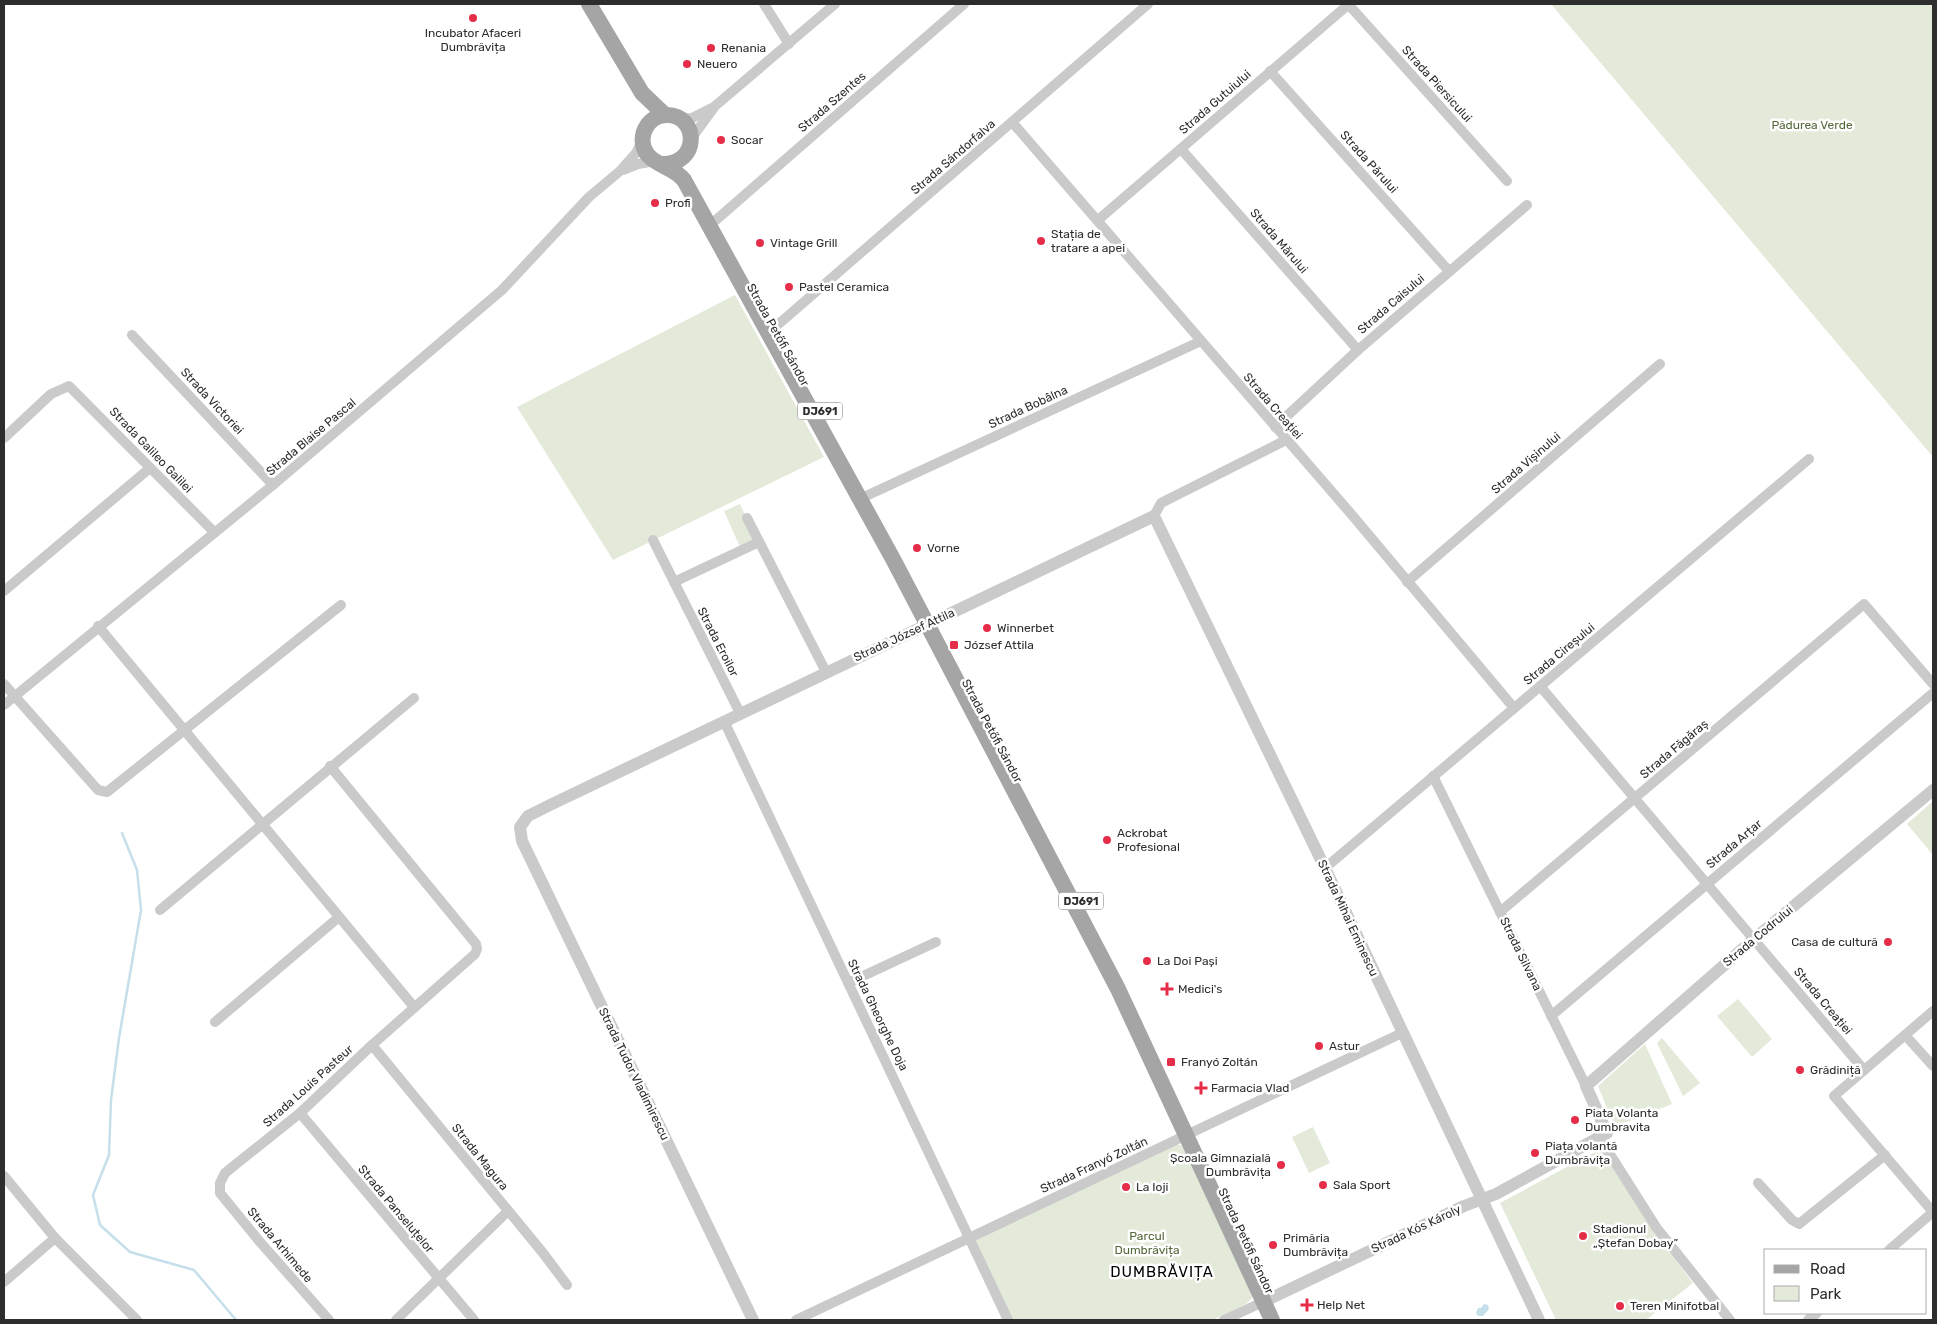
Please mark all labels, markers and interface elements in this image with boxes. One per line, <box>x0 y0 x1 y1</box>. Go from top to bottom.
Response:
marker: Incubator Afaceri Dumbrăvița <box>467 12 479 24</box>
place label: Incubator Afaceri Dumbrăvița <box>425 26 521 54</box>
place label: Renania <box>721 41 766 55</box>
marker: Renania <box>705 42 717 54</box>
street label: Strada Piersicului <box>1399 43 1475 125</box>
place label: Neuero <box>697 57 737 71</box>
marker: Neuero <box>681 58 693 70</box>
street label: Strada Gutuiului <box>1176 67 1254 137</box>
street label: Strada Szentes <box>795 69 869 135</box>
street label: Strada Sándorfalva <box>908 117 998 197</box>
park label: Pădurea Verde <box>1771 118 1853 132</box>
street label: Strada Părului <box>1337 128 1401 196</box>
place label: Socar <box>731 133 764 147</box>
marker: Socar <box>715 134 727 146</box>
place label: Profi <box>665 196 691 210</box>
marker: Profi <box>649 197 661 209</box>
street label: Strada Mărului <box>1247 206 1311 276</box>
place label: Stația de tratare a apei <box>1051 227 1125 255</box>
marker: Stația de tratare a apei <box>1035 235 1047 247</box>
place label: Vintage Grill <box>770 236 838 250</box>
marker: Vintage Grill <box>754 237 766 249</box>
street label: Strada Caisului <box>1355 271 1427 337</box>
place label: Pastel Ceramica <box>799 280 889 294</box>
street label: Strada Petőfi Sándor <box>744 281 812 389</box>
marker: Pastel Ceramica <box>783 281 795 293</box>
street label: Strada Victoriei <box>178 365 246 437</box>
street label: Strada Creației <box>1241 370 1306 442</box>
street label: Strada Bobâlna <box>986 383 1070 431</box>
street label: Strada Blaise Pascal <box>263 395 359 479</box>
road number: DJ691 <box>798 402 842 420</box>
street label: Strada Galileo Galilei <box>107 404 195 496</box>
street label: Strada Vișinului <box>1489 429 1563 497</box>
place label: Vorne <box>927 541 960 555</box>
marker: Vorne <box>911 542 923 554</box>
street label: Strada Eroilor <box>695 605 742 679</box>
street label: Strada József Attila <box>851 605 957 665</box>
street label: Strada Cireșului <box>1521 620 1597 688</box>
place label: Winnerbet <box>997 621 1054 635</box>
marker: Winnerbet <box>981 622 993 634</box>
place label: József Attila <box>964 638 1034 652</box>
marker: József Attila <box>948 639 960 651</box>
street label: Strada Petőfi Sándor <box>959 677 1025 786</box>
street label: Strada Făgăraș <box>1637 717 1711 781</box>
street label: Strada Arțar <box>1703 816 1765 871</box>
place label: Ackrobat Profesional <box>1117 826 1180 854</box>
marker: Ackrobat Profesional <box>1101 834 1113 846</box>
street label: Strada Mihai Eminescu <box>1315 858 1381 978</box>
road number: DJ691 <box>1058 892 1104 909</box>
street label: Strada Codrului <box>1720 903 1796 969</box>
street label: Strada Silvana <box>1497 915 1545 993</box>
place label: Casa de cultură <box>1791 935 1878 949</box>
marker: Casa de cultură <box>1882 936 1894 948</box>
place label: La Doi Pași <box>1157 954 1218 968</box>
marker: La Doi Pași <box>1141 955 1153 967</box>
street label: Strada Gheorghe Doja <box>845 957 911 1073</box>
street label: Strada Creației <box>1791 965 1855 1037</box>
marker: Medici's <box>1160 982 1174 996</box>
place label: Medici's <box>1178 982 1222 996</box>
street label: Strada Tudor Vladimirescu <box>596 1005 672 1143</box>
place label: Astur <box>1329 1039 1360 1053</box>
marker: Astur <box>1313 1040 1325 1052</box>
street label: Strada Louis Pasteur <box>260 1042 356 1130</box>
place label: Franyó Zoltán <box>1181 1055 1258 1069</box>
marker: Franyó Zoltán <box>1165 1056 1177 1068</box>
place label: Grădiniță <box>1810 1063 1861 1077</box>
marker: Grădiniță <box>1794 1064 1806 1076</box>
place label: Farmacia Vlad <box>1211 1081 1289 1095</box>
marker: Farmacia Vlad <box>1195 1082 1207 1094</box>
place label: Piata Volanta Dumbravita <box>1585 1106 1658 1134</box>
marker: Piata Volanta Dumbravita <box>1569 1114 1581 1126</box>
street label: Strada Magura <box>449 1121 511 1193</box>
street label: Strada Franyó Zoltán <box>1038 1134 1150 1196</box>
place label: Piața volantă Dumbrăvița <box>1545 1139 1617 1167</box>
marker: Piața volantă Dumbrăvița <box>1529 1147 1541 1159</box>
place label: Școala Gimnazială Dumbrăvița <box>1170 1151 1271 1179</box>
marker: Școala Gimnazială Dumbrăvița <box>1275 1159 1287 1171</box>
street label: Strada Panseluțelor <box>355 1162 437 1256</box>
place label: Sala Sport <box>1333 1178 1391 1192</box>
marker: Sala Sport <box>1317 1179 1329 1191</box>
place label: La Ioji <box>1136 1180 1169 1194</box>
marker: La Ioji <box>1120 1181 1132 1193</box>
street label: Strada Petőfi Sándor <box>1215 1186 1277 1297</box>
street label: Strada Kós Károly <box>1369 1202 1463 1256</box>
street label: Strada Arhimede <box>245 1205 316 1286</box>
place label: Stadionul „Ștefan Dobay” <box>1593 1222 1678 1250</box>
park label: Parcul Dumbrăvița <box>1114 1229 1180 1257</box>
marker: Stadionul „Ștefan Dobay” <box>1577 1230 1589 1242</box>
place label: Primăria Dumbrăvița <box>1283 1231 1348 1259</box>
marker: Primăria Dumbrăvița <box>1267 1239 1279 1251</box>
legend <box>1764 1249 1927 1314</box>
text: Road <box>1810 1260 1846 1278</box>
district label: DUMBRĂVIȚA <box>1110 1263 1214 1281</box>
text: Park <box>1810 1285 1841 1303</box>
place label: Help Net <box>1317 1298 1365 1312</box>
marker: Help Net <box>1301 1299 1313 1311</box>
place label: Teren Minifotbal <box>1630 1299 1719 1313</box>
marker: Teren Minifotbal <box>1614 1300 1626 1312</box>

